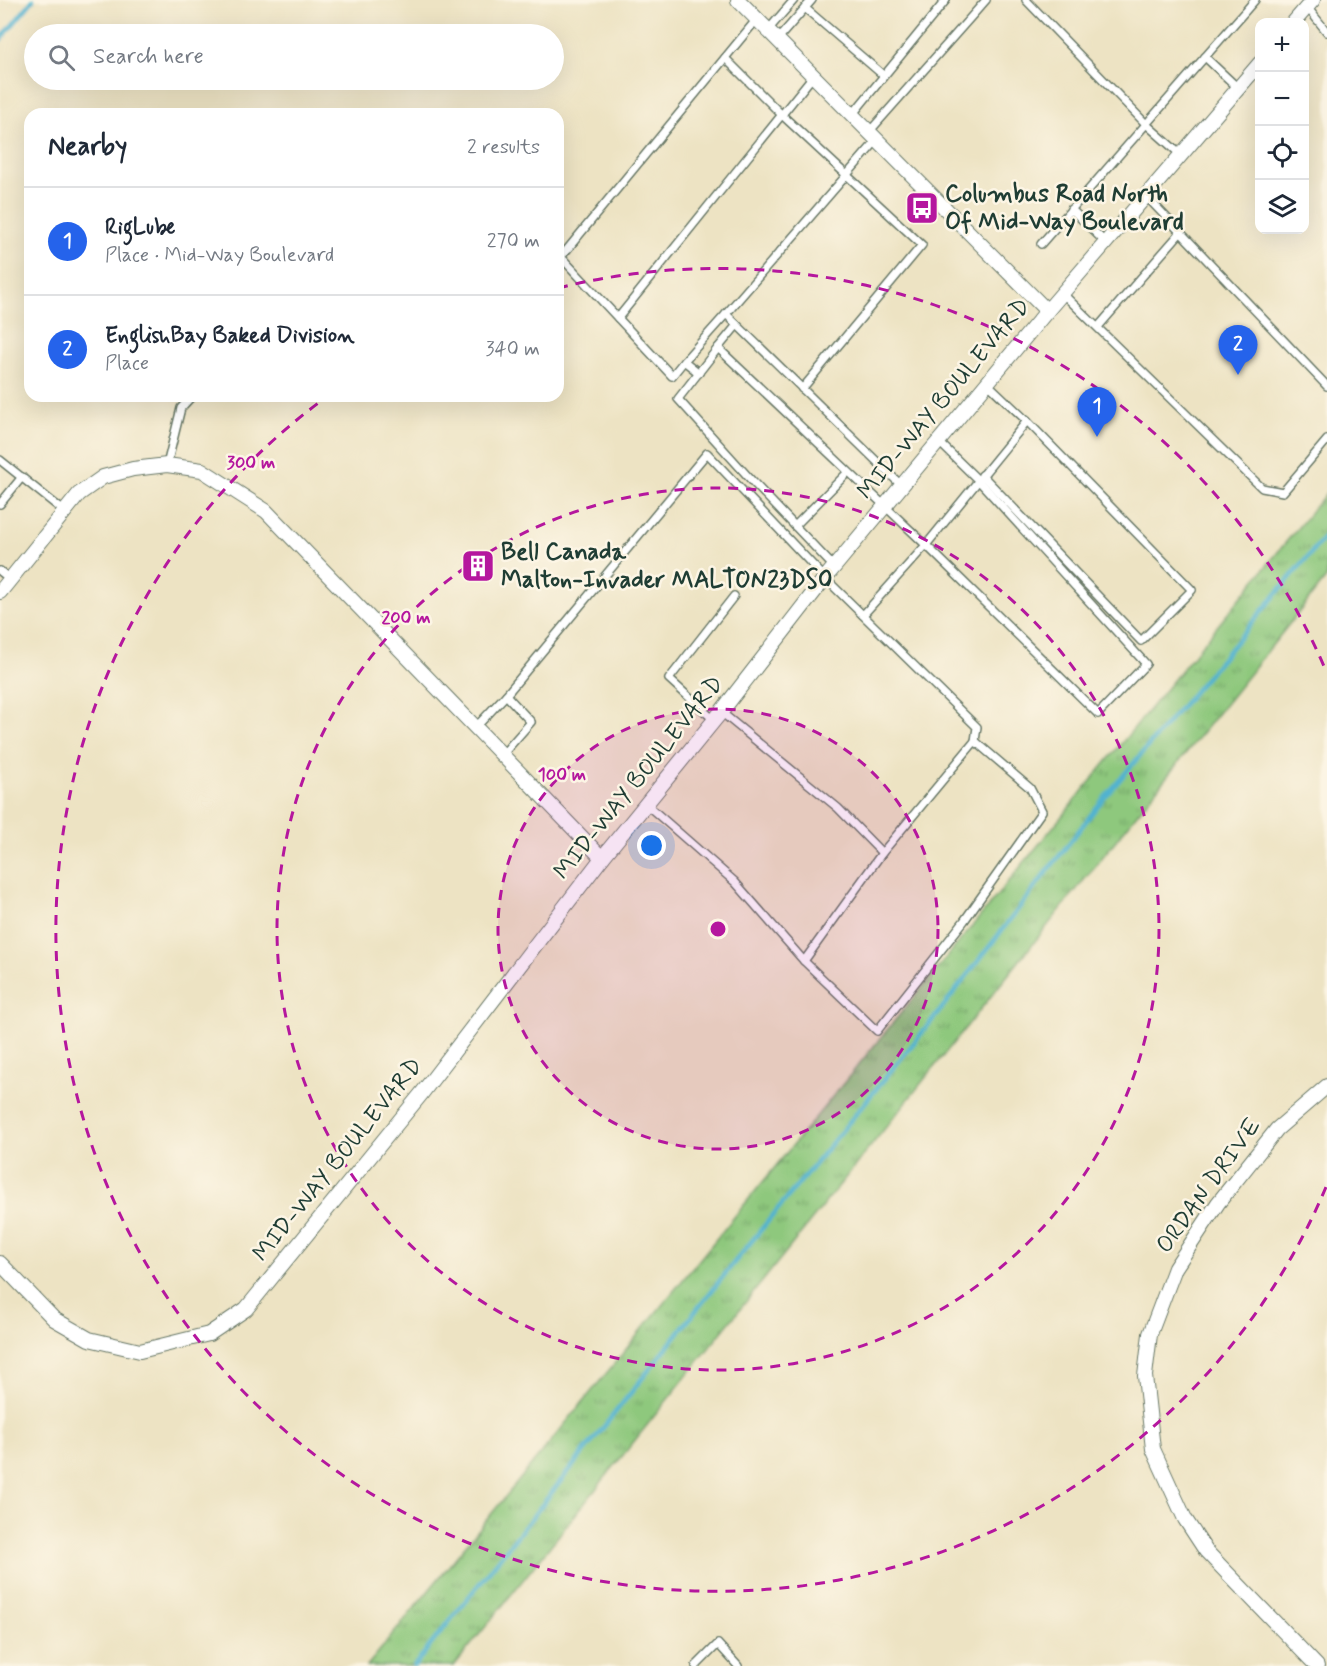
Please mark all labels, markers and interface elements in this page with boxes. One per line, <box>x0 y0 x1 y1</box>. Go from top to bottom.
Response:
map controls <box>1255 18 1309 234</box>
button: + <box>1255 18 1309 72</box>
search box <box>24 24 564 90</box>
icon: search <box>45 41 78 74</box>
text: Search here <box>93 43 204 71</box>
button: − <box>1255 72 1309 126</box>
button: locate <box>1255 126 1309 180</box>
text: Nearby <box>48 130 127 164</box>
text: 2 results <box>467 134 540 161</box>
place label: Columbus Road North Of Mid-Way Boulevard <box>945 179 1184 238</box>
button: layers <box>1255 180 1309 234</box>
bus stop icon: Columbus Road North Of Mid-Way Boulevard <box>904 190 940 226</box>
text: RigLube <box>105 214 175 242</box>
text: 1 <box>63 228 72 255</box>
text: 270 m <box>487 228 540 255</box>
text: Place · Mid-Way Boulevard <box>105 242 334 269</box>
street label: MID-WAY BOULEVARD <box>851 292 1037 506</box>
text: EnglishBay Baked Division <box>105 322 354 350</box>
pin: 2 <box>1218 326 1258 375</box>
text: 2 <box>63 336 72 363</box>
text: 340 m <box>485 336 540 363</box>
text: Place <box>105 350 149 377</box>
pin: 1 <box>1078 388 1116 437</box>
text: 300 m <box>227 451 275 475</box>
place label: Bell Canada Malton-Invader MALTON23DS0 <box>501 537 832 596</box>
building icon: Bell Canada Malton-Invader MALTON23DS0 <box>460 548 496 584</box>
text: 200 m <box>381 606 431 630</box>
street label: MID-WAY BOULEVARD <box>547 670 731 886</box>
text: 100 m <box>538 763 586 787</box>
your location <box>637 831 666 860</box>
centre of rings <box>708 919 728 939</box>
street label: MID-WAY BOULEVARD <box>246 1052 430 1268</box>
street label: ORDAN DRIVE <box>1149 1112 1269 1260</box>

